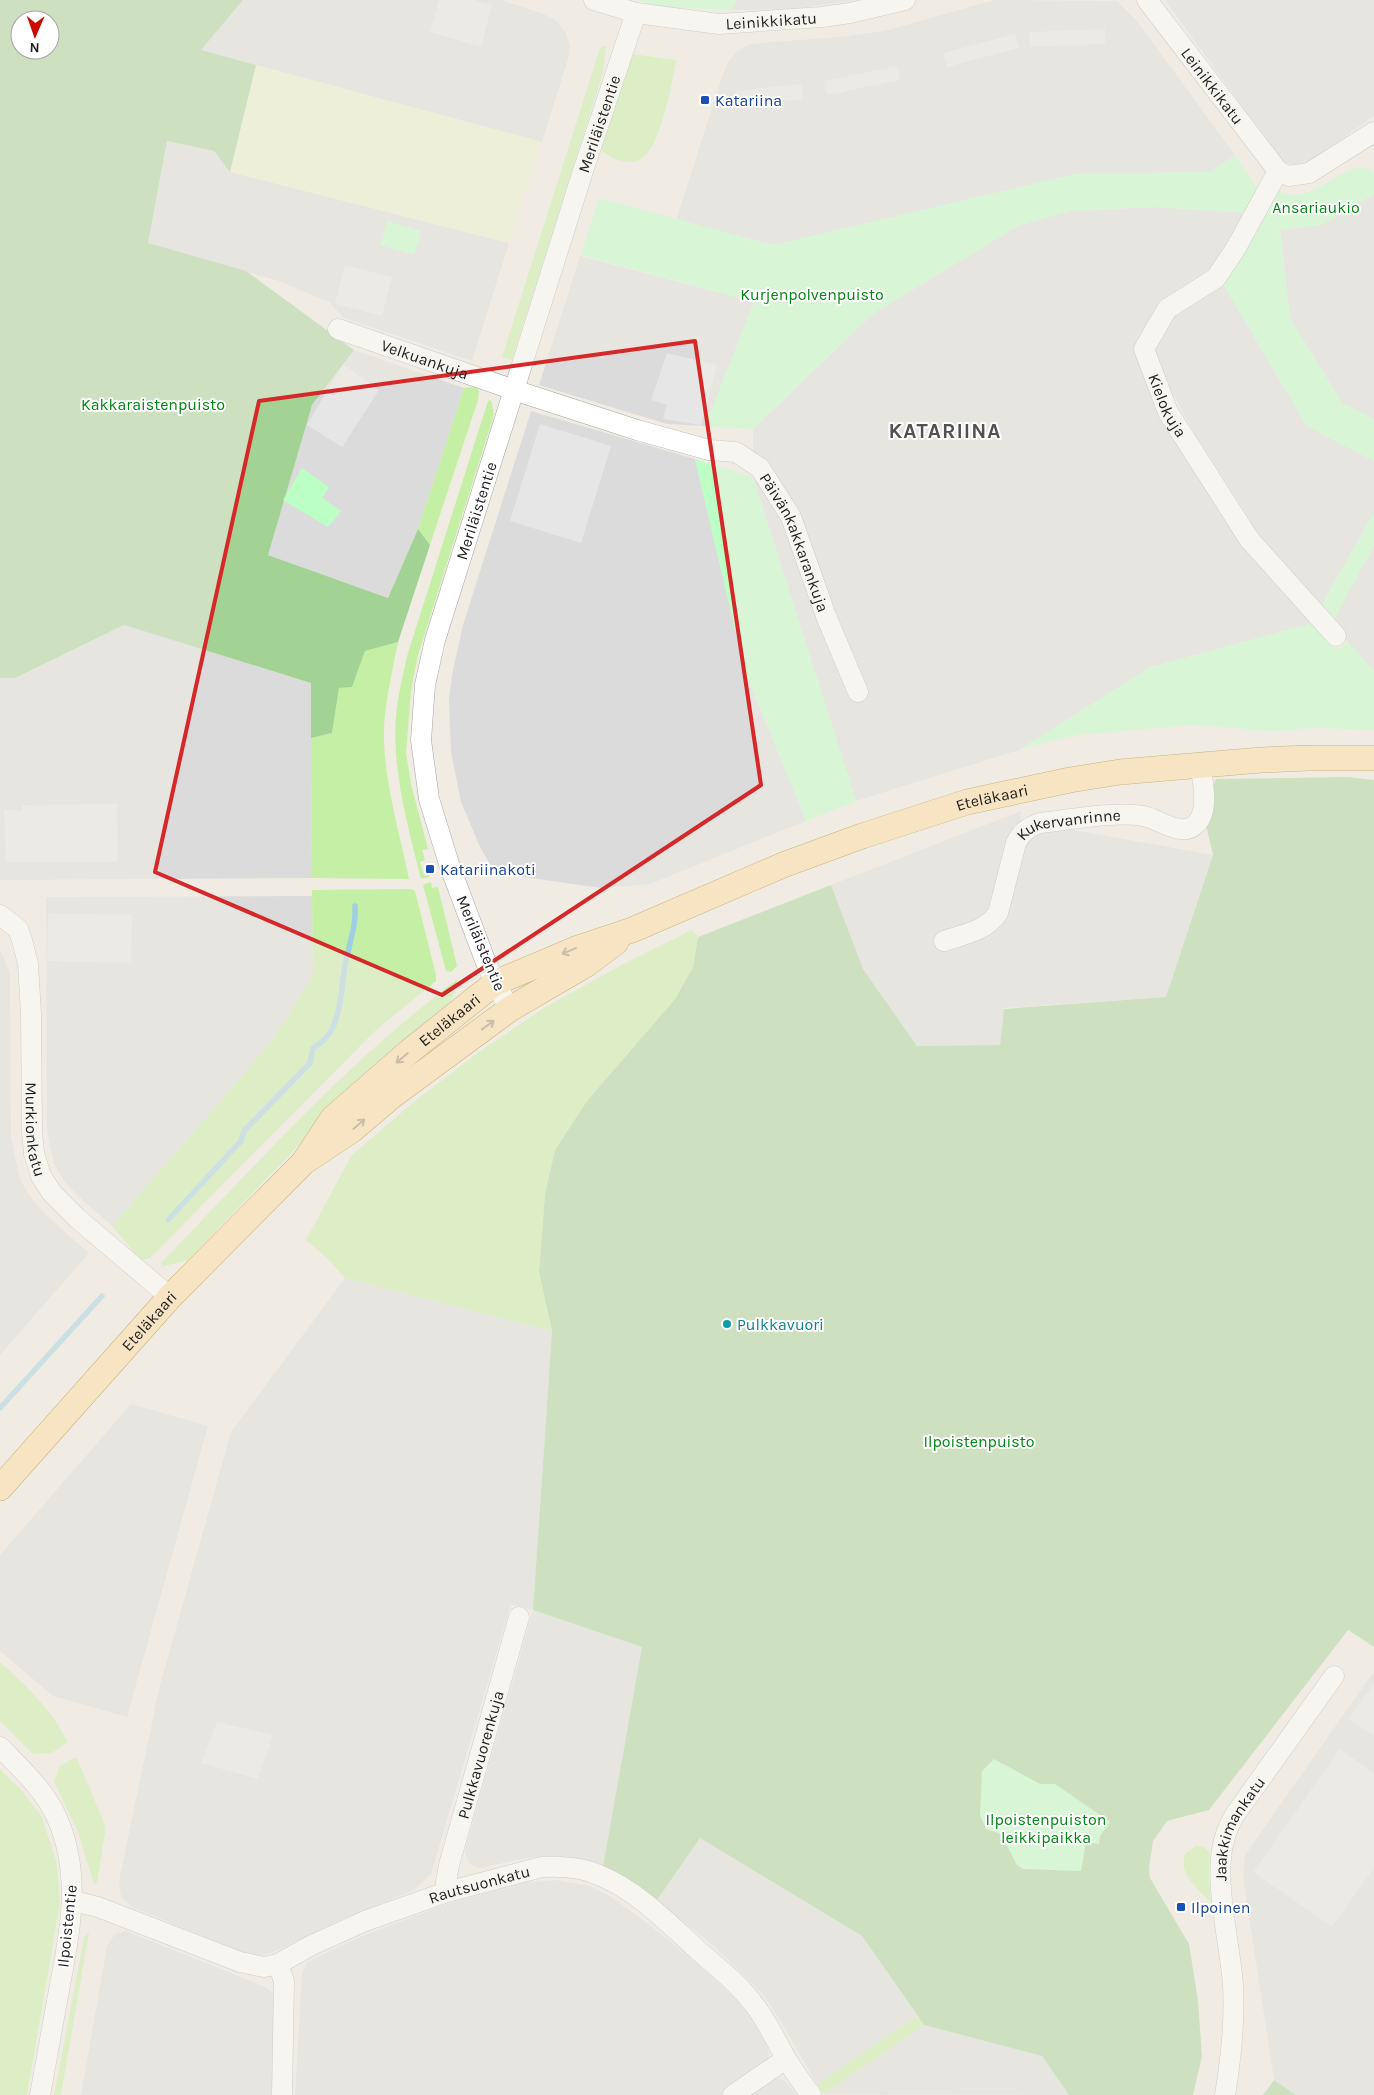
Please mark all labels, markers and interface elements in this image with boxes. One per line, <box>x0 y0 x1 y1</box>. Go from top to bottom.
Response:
street label: Leinikkikatu <box>725 8 817 33</box>
north arrow <box>10 10 60 60</box>
text: N <box>29 39 40 56</box>
street label: Leinikkikatu <box>1177 44 1248 128</box>
street label: Meriläistentie <box>574 73 624 175</box>
place label: Katariina <box>715 91 782 110</box>
marker: Katariina <box>699 94 711 106</box>
park label: Ansariaukio <box>1272 198 1360 217</box>
park label: Kurjenpolvenpuisto <box>740 285 884 304</box>
street label: Velkuankuja <box>379 335 471 383</box>
street label: Kielokuja <box>1145 371 1191 441</box>
park label: Kakkaraistenpuisto <box>81 395 225 414</box>
district label: KATARIINA <box>889 419 1001 443</box>
street label: Meriläistentie <box>451 459 500 562</box>
street label: Päivänkakkarankuja <box>756 469 833 614</box>
street label: Eteläkaari <box>953 780 1030 815</box>
street label: Kukervanrinne <box>1012 805 1121 844</box>
place label: Katariinakoti <box>440 860 536 879</box>
marker: Katariinakoti <box>424 863 436 875</box>
street label: Meriläistentie <box>452 892 510 994</box>
one-way arrow <box>562 947 577 957</box>
street label: Eteläkaari <box>414 989 484 1050</box>
one-way arrow <box>481 1020 495 1030</box>
one-way arrow <box>396 1052 409 1063</box>
street label: Murkionkatu <box>22 1082 50 1179</box>
one-way arrow <box>352 1118 365 1130</box>
street label: Eteläkaari <box>117 1287 180 1355</box>
place label: Pulkkavuori <box>737 1315 824 1334</box>
marker: Pulkkavuori <box>721 1318 733 1330</box>
park label: Ilpoistenpuisto <box>923 1432 1035 1451</box>
street label: Pulkkavuorenkuja <box>453 1688 507 1821</box>
street label: Jaakkimankatu <box>1211 1773 1269 1881</box>
park label: Ilpoistenpuiston leikkipaikka <box>986 1810 1106 1847</box>
street label: Rautsuonkatu <box>426 1861 532 1907</box>
street label: Ilpoistentie <box>53 1884 81 1968</box>
place label: Ilpoinen <box>1191 1898 1250 1917</box>
marker: Ilpoinen <box>1175 1901 1187 1913</box>

